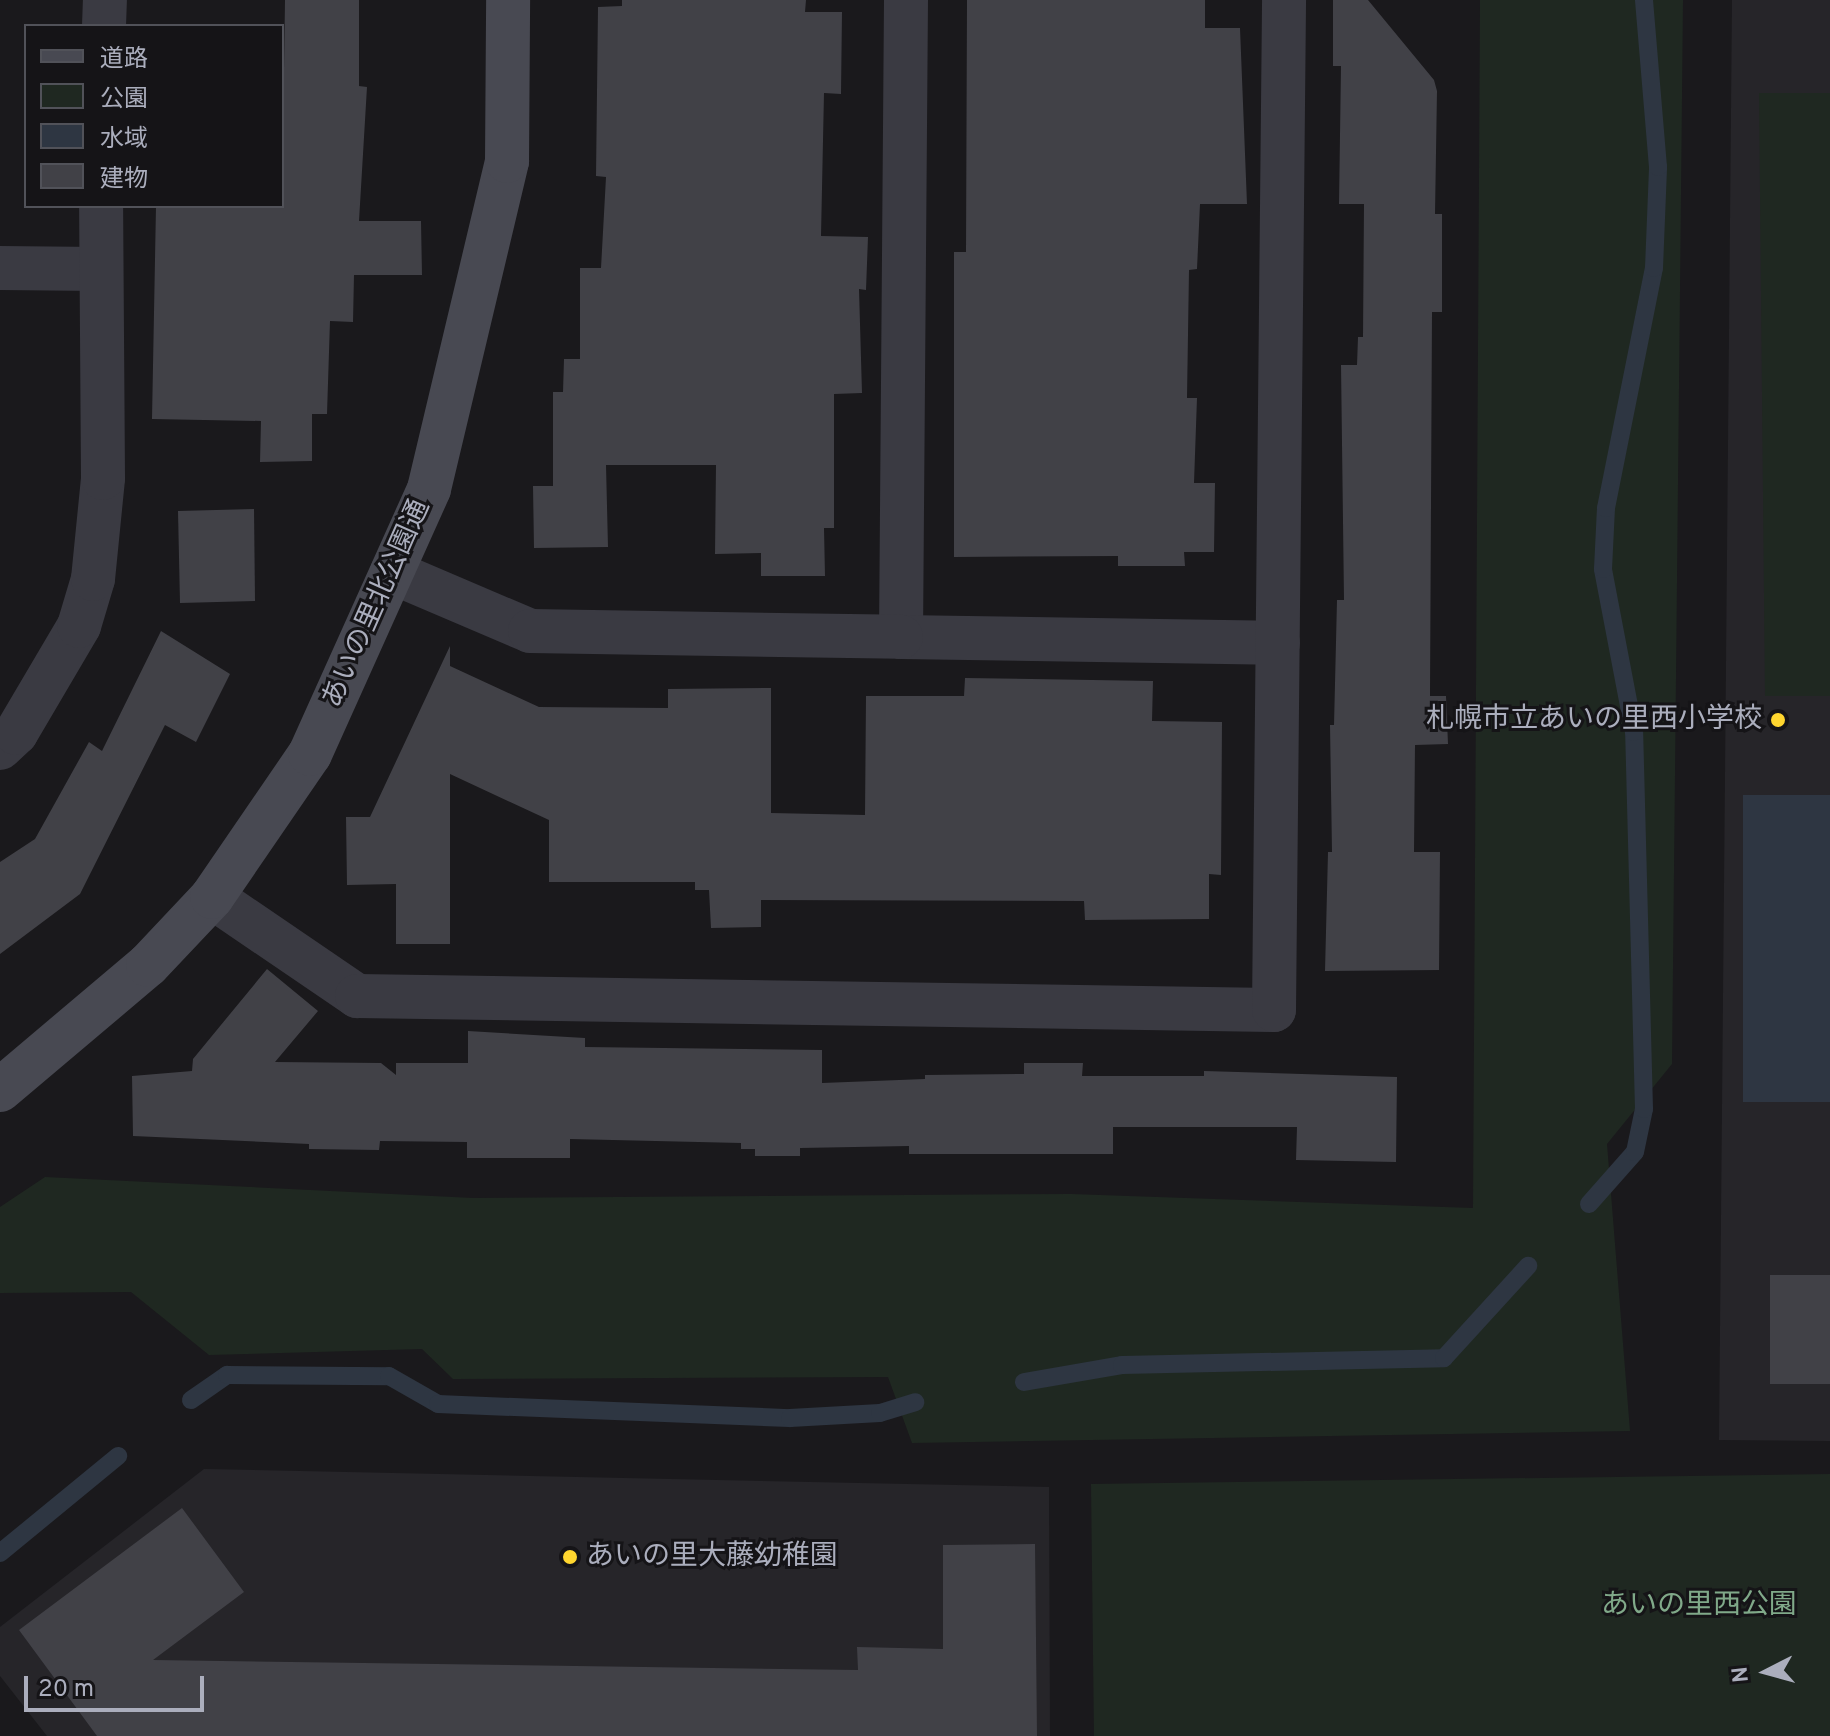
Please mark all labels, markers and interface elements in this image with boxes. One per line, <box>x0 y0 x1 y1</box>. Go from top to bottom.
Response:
legend <box>24 24 284 208</box>
text: 道路 <box>100 45 148 75</box>
text: 公園 <box>100 85 148 115</box>
text: 水域 <box>100 125 148 155</box>
text: 建物 <box>100 165 148 195</box>
street label: あいの里北公園通 <box>316 495 438 713</box>
place label: 札幌市立あいの里西小学校 <box>1426 703 1762 737</box>
marker: 札幌市立あいの里西小学校 <box>1769 711 1787 729</box>
place label: あいの里大藤幼稚園 <box>586 1540 838 1574</box>
marker: あいの里大藤幼稚園 <box>561 1548 579 1566</box>
park label: あいの里西公園 <box>1601 1589 1797 1623</box>
north arrow <box>1726 1632 1806 1712</box>
scale bar <box>28 1660 208 1710</box>
text: N <box>1727 1665 1756 1684</box>
text: 20 m <box>38 1675 94 1705</box>

